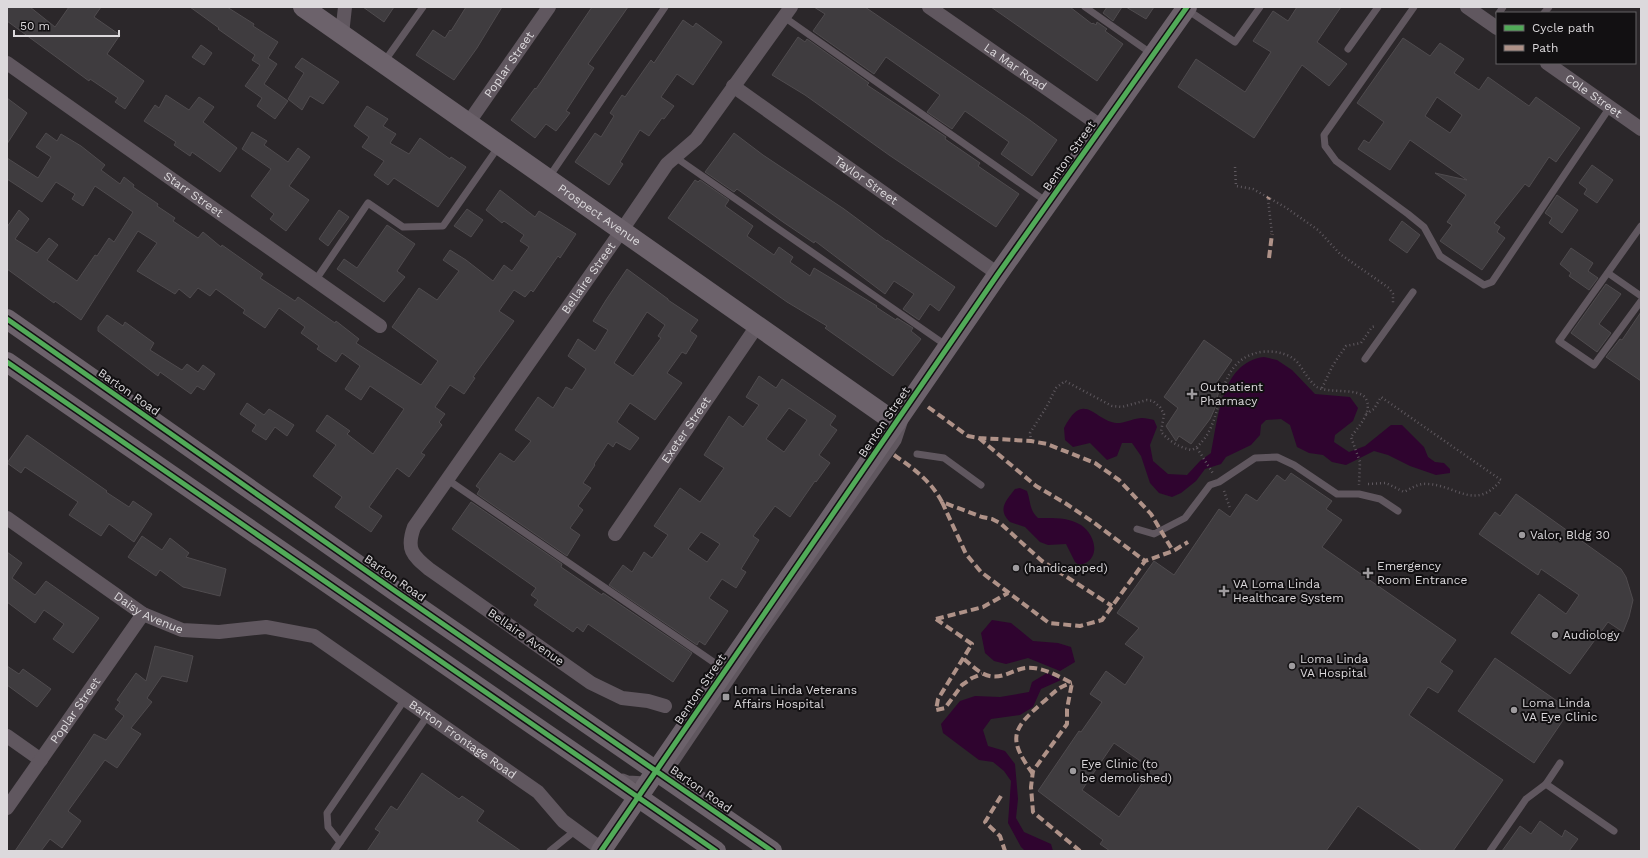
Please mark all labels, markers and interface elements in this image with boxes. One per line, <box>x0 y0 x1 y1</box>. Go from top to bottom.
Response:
scale bar <box>14 12 119 38</box>
legend <box>1496 12 1636 64</box>
text: 50 m <box>20 19 50 33</box>
text: Cycle path <box>1532 21 1594 35</box>
street label: Poplar Street <box>481 29 537 100</box>
street label: La Mar Road <box>981 40 1049 93</box>
text: Path <box>1532 41 1558 55</box>
street label: Cole Street <box>1562 71 1625 121</box>
street label: Benton Street <box>1040 118 1098 194</box>
street label: Taylor Street <box>832 153 900 208</box>
street label: Starr Street <box>161 169 226 220</box>
street label: Prospect Avenue <box>555 181 644 249</box>
street label: Bellaire Street <box>559 239 618 316</box>
street label: Barton Road <box>95 366 163 418</box>
place label: Outpatient Pharmacy <box>1200 380 1263 408</box>
street label: Benton Street <box>855 384 913 460</box>
marker: Outpatient Pharmacy <box>1187 389 1197 399</box>
street label: Exeter Street <box>658 394 714 466</box>
place label: Valor, Bldg 30 <box>1530 528 1610 542</box>
marker: Valor, Bldg 30 <box>1517 530 1527 540</box>
street label: Barton Road <box>361 552 429 604</box>
place label: Emergency Room Entrance <box>1377 559 1467 587</box>
place label: (handicapped) <box>1024 561 1108 575</box>
marker: (handicapped) <box>1011 563 1021 573</box>
marker: Emergency Room Entrance <box>1362 567 1374 579</box>
place label: VA Loma Linda Healthcare System <box>1233 577 1344 605</box>
marker: VA Loma Linda Healthcare System <box>1218 585 1230 597</box>
street label: Daisy Avenue <box>111 589 185 637</box>
street label: Bellaire Avenue <box>485 606 567 669</box>
place label: Audiology <box>1563 628 1620 642</box>
marker: Audiology <box>1550 630 1560 640</box>
street label: Benton Street <box>671 651 729 727</box>
place label: Loma Linda VA Hospital <box>1300 652 1369 680</box>
marker: Loma Linda VA Hospital <box>1287 661 1297 671</box>
street label: Poplar Street <box>47 675 103 746</box>
place label: Loma Linda Veterans Affairs Hospital <box>734 683 857 711</box>
marker: Loma Linda Veterans Affairs Hospital <box>721 692 731 702</box>
place label: Loma Linda VA Eye Clinic <box>1522 696 1598 724</box>
street label: Barton Frontage Road <box>406 697 519 782</box>
marker: Loma Linda VA Eye Clinic <box>1509 705 1519 715</box>
place label: Eye Clinic (to be demolished) <box>1081 757 1172 785</box>
street label: Barton Road <box>667 763 735 815</box>
marker: Eye Clinic (to be demolished) <box>1068 766 1078 776</box>

